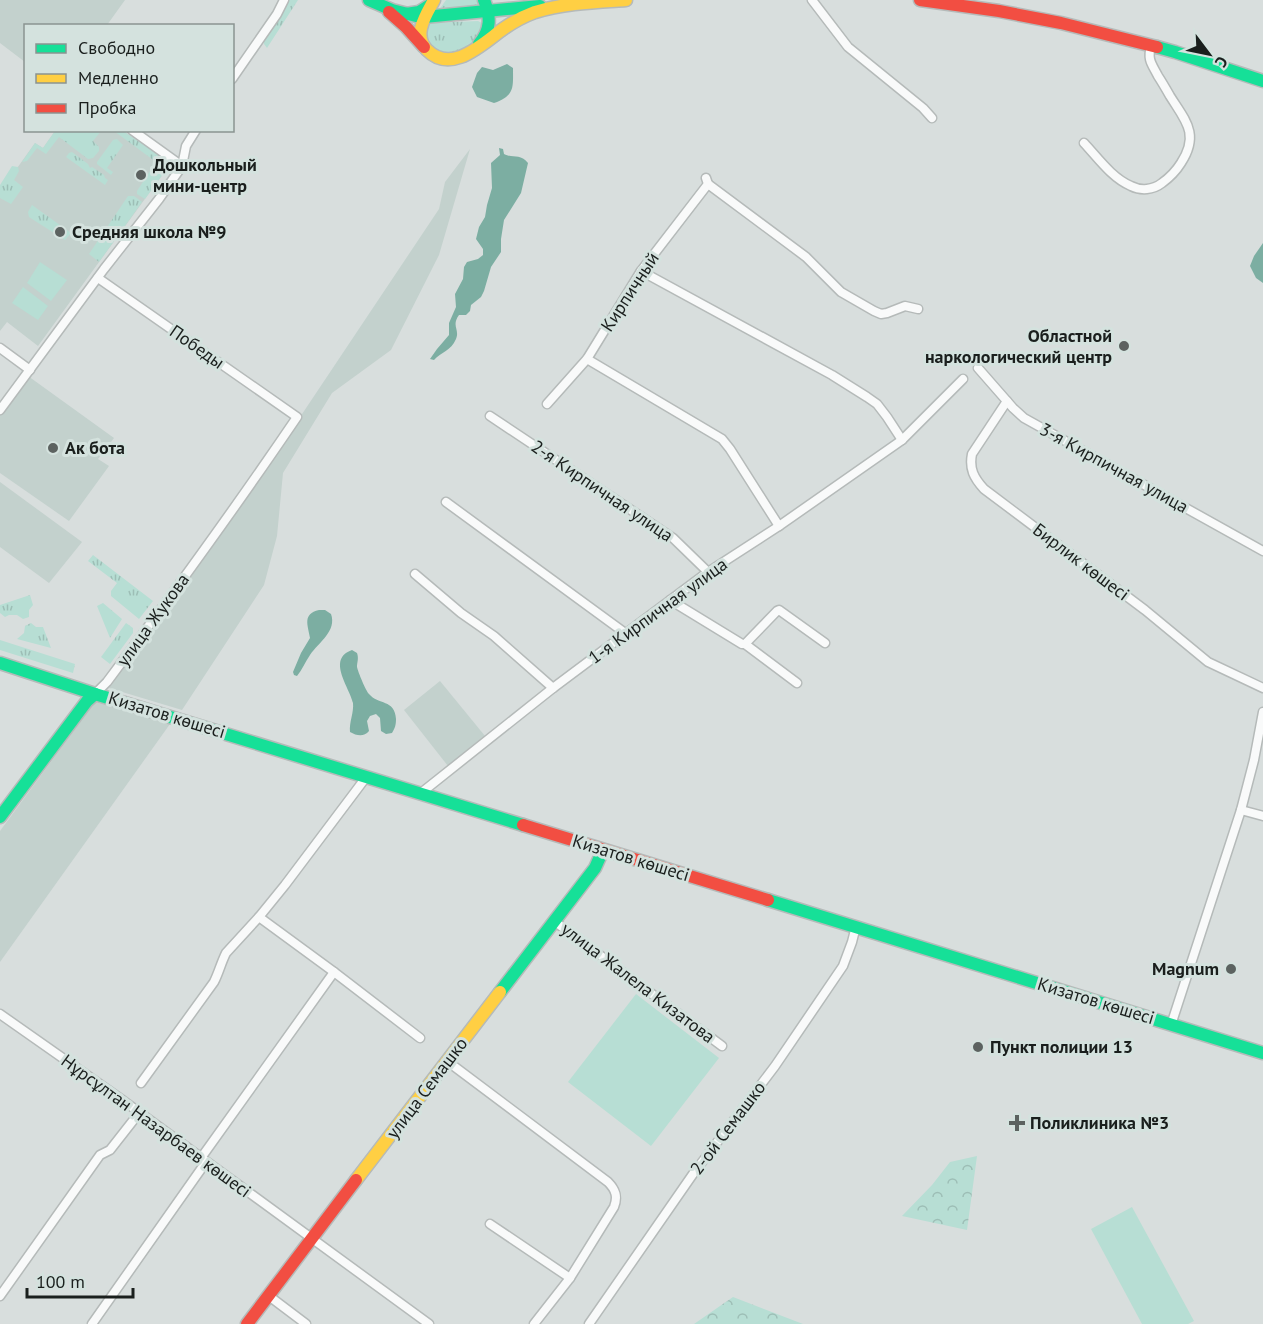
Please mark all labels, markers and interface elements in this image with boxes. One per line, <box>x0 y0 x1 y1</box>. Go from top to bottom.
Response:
legend <box>24 24 234 132</box>
north arrow <box>1179 24 1239 84</box>
text: Свободно <box>78 36 155 59</box>
text: С <box>1211 53 1233 71</box>
text: Медленно <box>78 66 159 89</box>
text: Пробка <box>78 96 136 119</box>
place label: Дошкольный мини-центр <box>153 153 257 197</box>
marker: Дошкольный мини-центр <box>134 168 148 182</box>
place label: Средняя школа №9 <box>72 220 227 243</box>
marker: Средняя школа №9 <box>53 225 67 239</box>
street label: Кирпичный <box>595 248 664 336</box>
street label: Победы <box>165 320 229 374</box>
place label: Областной наркологический центр <box>925 324 1112 368</box>
marker: Областной наркологический центр <box>1117 339 1131 353</box>
street label: 3-я Кирпичная улица <box>1036 417 1193 518</box>
street label: 2-я Кирпичная улица <box>527 435 678 547</box>
place label: Ак бота <box>65 436 125 459</box>
marker: Ак бота <box>46 441 60 455</box>
street label: Бирлик көшесі <box>1029 518 1134 605</box>
street label: 1-я Кирпичная улица <box>584 552 732 669</box>
street label: улица Жукова <box>111 569 194 671</box>
street label: Кизатов көшесі <box>106 686 228 743</box>
street label: Кизатов көшесі <box>570 829 692 886</box>
street label: улица Жалела Кизатова <box>557 917 720 1048</box>
place label: Magnum <box>1152 957 1219 980</box>
marker: Magnum <box>1224 962 1238 976</box>
street label: Кизатов көшесі <box>1035 972 1157 1029</box>
street label: улица Семашко <box>381 1032 472 1143</box>
place label: Пункт полиции 13 <box>990 1035 1133 1058</box>
marker: Пункт полиции 13 <box>971 1040 985 1054</box>
street label: Нұрсұлтан Назарбаев көшесі <box>57 1049 256 1202</box>
street label: 2-ой Семашко <box>685 1076 770 1179</box>
place label: Поликлиника №3 <box>1030 1111 1169 1134</box>
marker: Поликлиника №3 <box>1008 1114 1026 1132</box>
scale bar <box>27 1261 134 1299</box>
text: 100 m <box>36 1270 85 1293</box>

